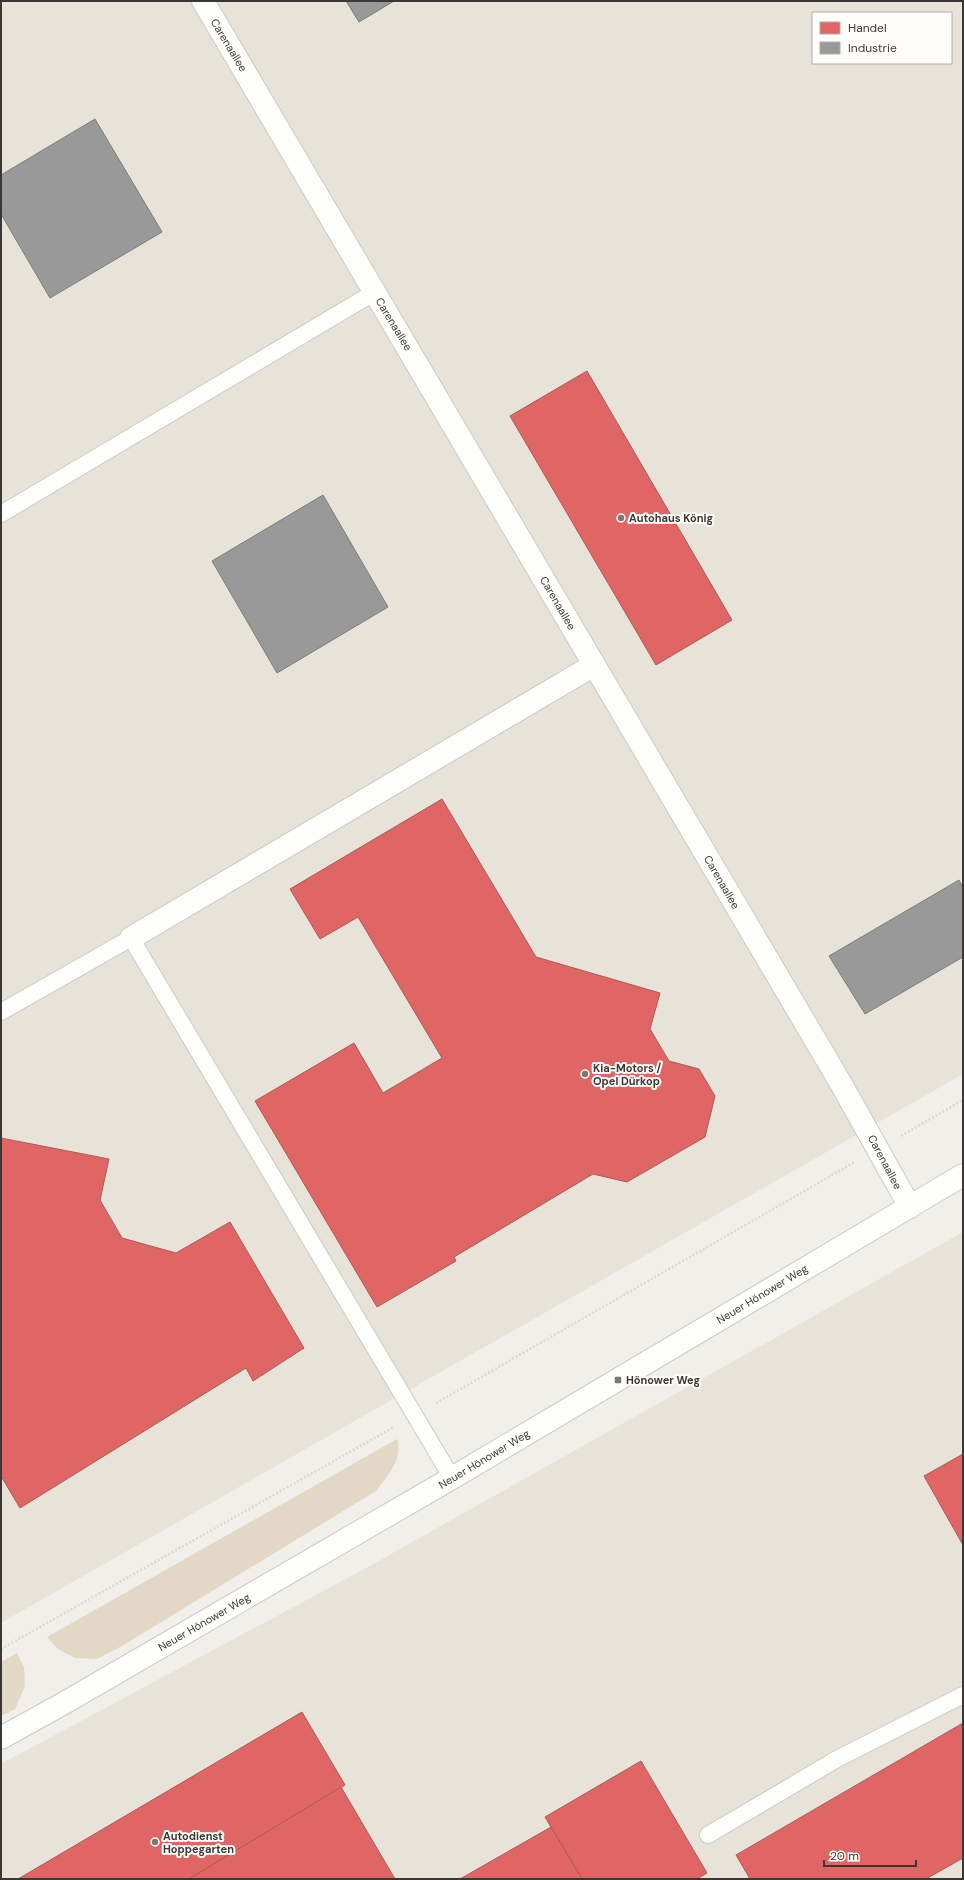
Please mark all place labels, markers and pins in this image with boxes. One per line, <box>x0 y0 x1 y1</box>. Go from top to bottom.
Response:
place label: Autohaus König <box>629 511 713 525</box>
marker: Autohaus König <box>616 513 626 523</box>
place label: Kia-Motors / Opel Dürkop <box>593 1061 661 1088</box>
marker: Kia-Motors / Opel Dürkop <box>580 1069 590 1079</box>
place label: Hönower Weg <box>626 1373 700 1387</box>
marker: Hönower Weg <box>613 1375 623 1385</box>
place label: Autodienst Hoppegarten <box>163 1829 234 1856</box>
marker: Autodienst Hoppegarten <box>150 1837 160 1847</box>

